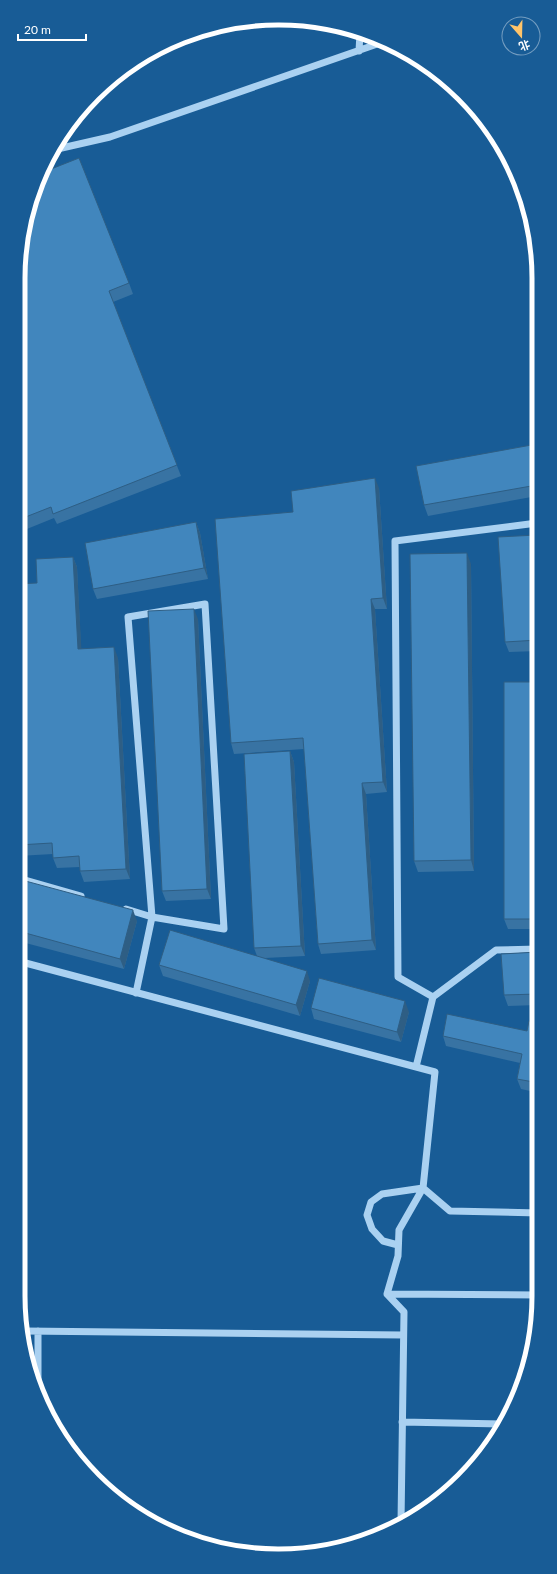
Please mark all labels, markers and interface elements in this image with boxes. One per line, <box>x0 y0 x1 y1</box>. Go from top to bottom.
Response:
scale bar <box>18 16 86 42</box>
north arrow <box>501 16 541 56</box>
text: 20 m <box>24 22 51 37</box>
text: 北 <box>517 38 532 54</box>

